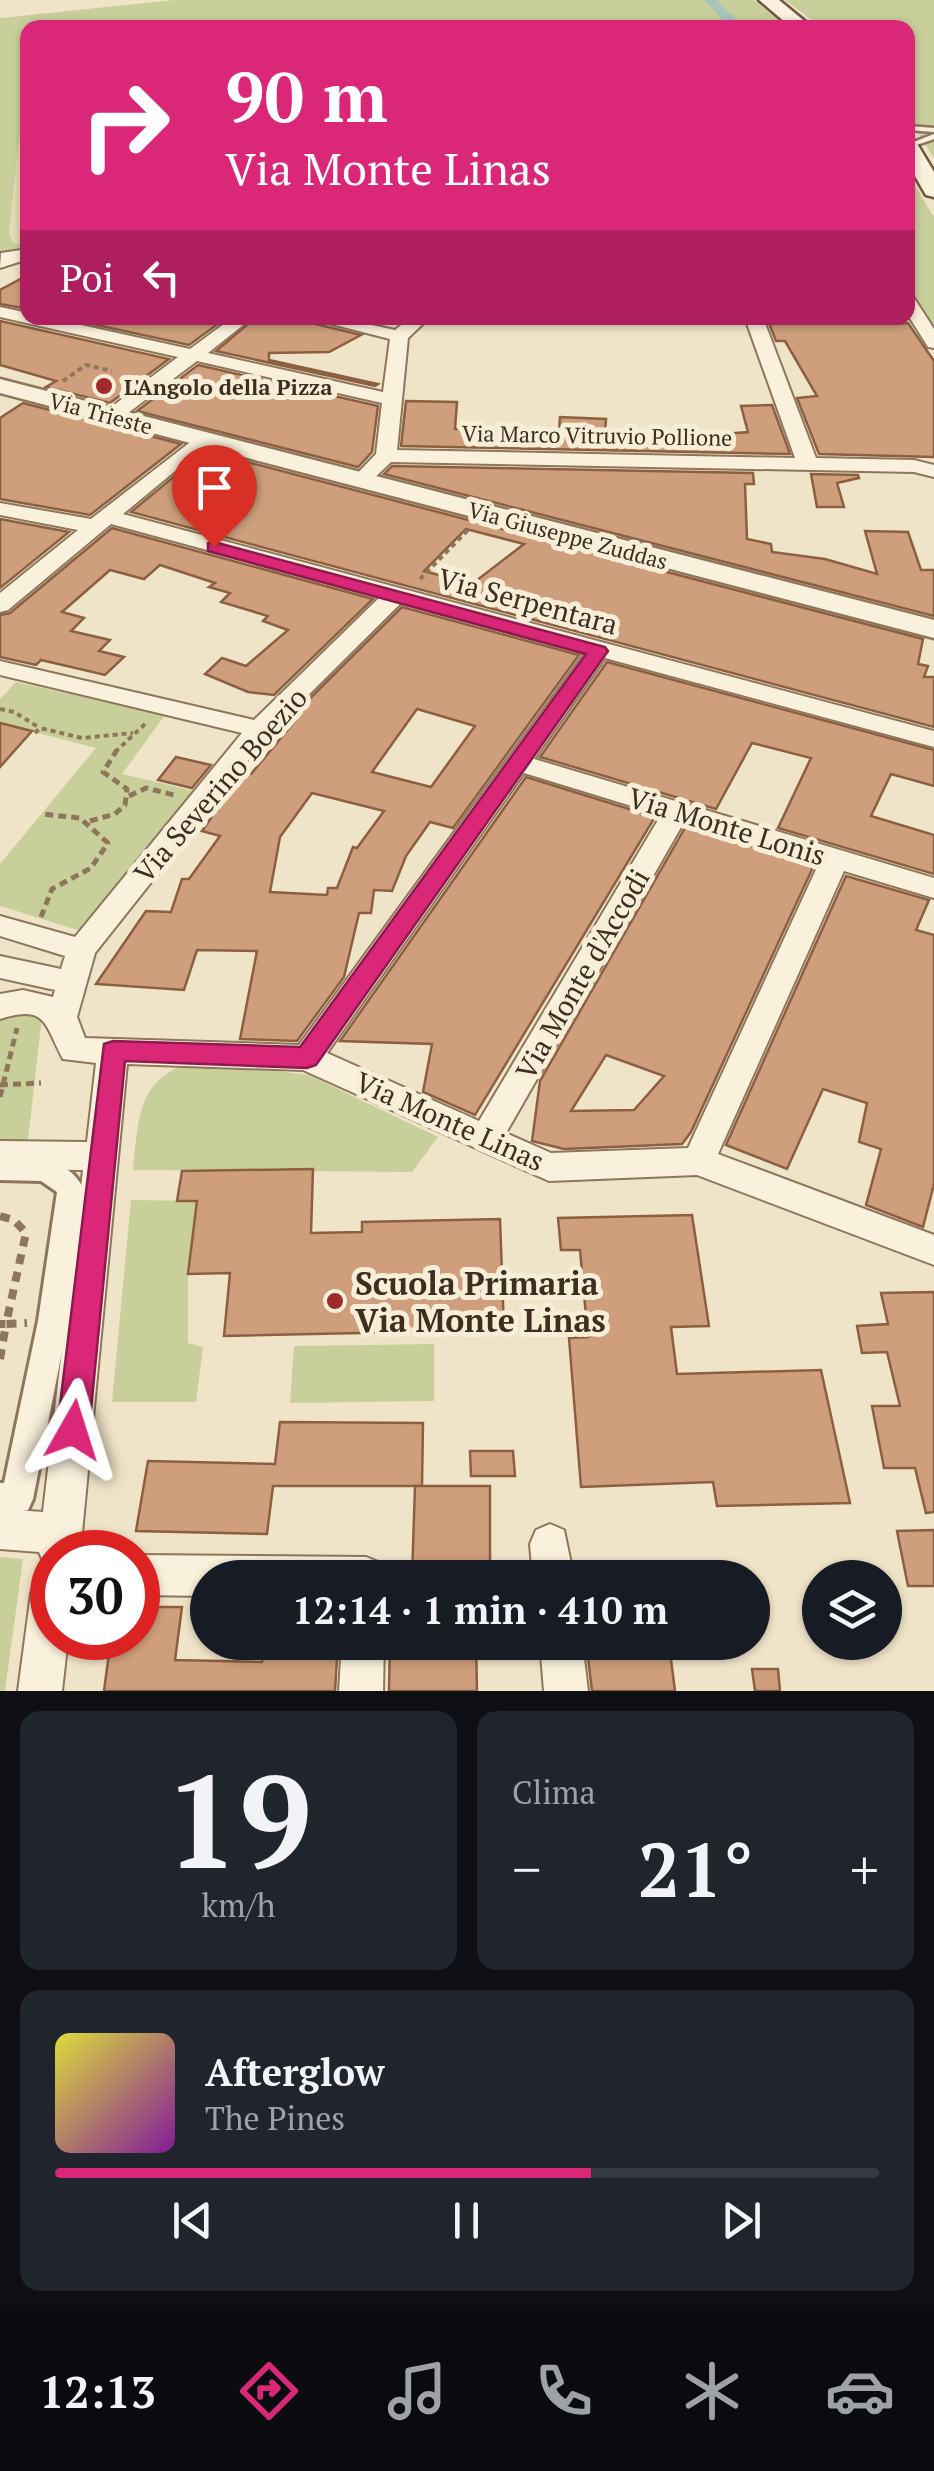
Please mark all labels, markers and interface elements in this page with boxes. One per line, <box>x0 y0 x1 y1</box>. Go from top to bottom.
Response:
text: 90 m <box>225 49 388 142</box>
icon: right <box>60 60 190 190</box>
text: Via Monte Linas <box>225 138 551 198</box>
icon: left <box>134 250 189 305</box>
text: Poi <box>60 253 114 303</box>
place label: L'Angolo della Pizza <box>124 372 332 401</box>
marker: L'Angolo della Pizza <box>93 375 115 397</box>
street label: Via Trieste <box>46 385 156 441</box>
street label: Via Marco Vitruvio Pollione <box>462 418 732 452</box>
pin <box>172 445 257 548</box>
icon: arrive <box>187 460 242 515</box>
street label: Via Giuseppe Zuddas <box>465 494 671 576</box>
street label: Via Serpentara <box>434 559 622 643</box>
street label: Via Severino Boezio <box>125 680 315 890</box>
street label: Via Monte Lonis <box>624 778 830 874</box>
street label: Via Monte d'Accodi <box>507 862 657 1086</box>
street label: Via Monte Linas <box>350 1063 550 1179</box>
place label: Scuola Primaria Via Monte Linas <box>355 1262 606 1341</box>
marker: Scuola Primaria Via Monte Linas <box>324 1290 346 1312</box>
position arrow <box>21 1378 125 1482</box>
speed limit sign: 30 <box>30 1530 160 1660</box>
map controls <box>802 1560 902 1660</box>
button: layers <box>802 1560 902 1660</box>
text: 12:14 · 1 min · 410 m <box>292 1585 668 1635</box>
text: 19 <box>165 1733 312 1905</box>
text: Clima <box>512 1771 596 1813</box>
text: 21° <box>638 1819 753 1918</box>
text: − <box>512 1832 541 1905</box>
text: + <box>850 1832 879 1905</box>
text: km/h <box>202 1884 275 1926</box>
text: Afterglow <box>205 2047 385 2097</box>
text: The Pines <box>205 2097 345 2139</box>
icon: previous <box>165 2193 220 2248</box>
icon: pause <box>439 2193 494 2248</box>
icon: next <box>714 2193 769 2248</box>
icon: directions <box>234 2356 304 2426</box>
icon: music <box>382 2356 452 2426</box>
icon: phone <box>529 2356 599 2426</box>
icon: climate <box>677 2356 747 2426</box>
icon: car <box>825 2356 895 2426</box>
text: 12:13 <box>39 2361 156 2421</box>

